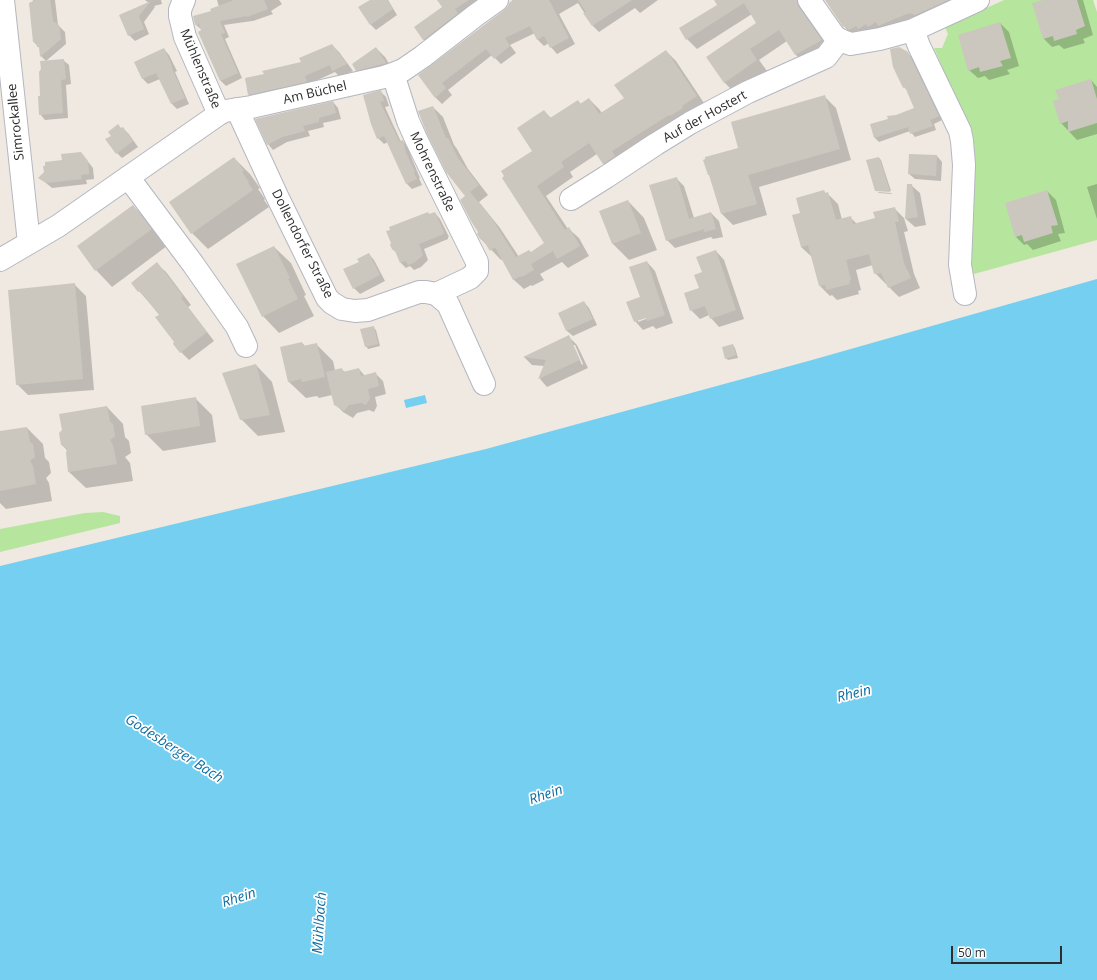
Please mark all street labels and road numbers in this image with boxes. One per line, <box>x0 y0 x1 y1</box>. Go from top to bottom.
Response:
street label: Mühlenstraße <box>176 27 224 111</box>
street label: Am Büchel <box>282 78 348 108</box>
street label: Simrockallee <box>4 83 28 161</box>
street label: Auf der Hostert <box>660 88 750 146</box>
street label: Mohrenstraße <box>406 130 458 214</box>
street label: Dollendorfer Straße <box>268 187 336 301</box>

